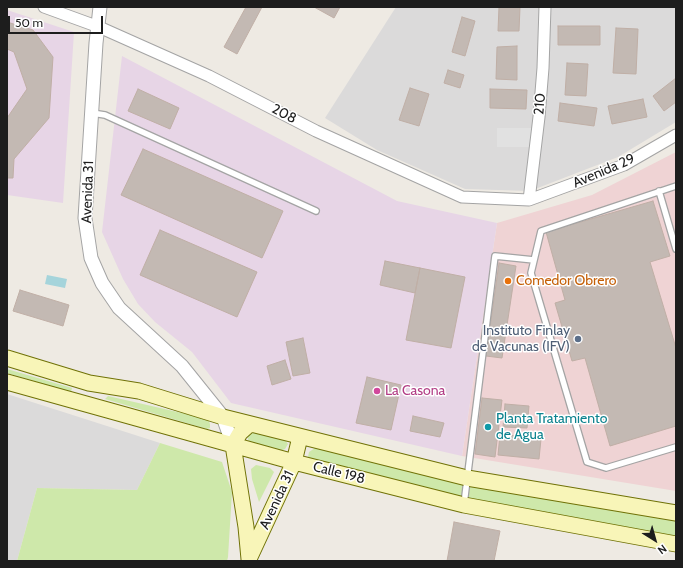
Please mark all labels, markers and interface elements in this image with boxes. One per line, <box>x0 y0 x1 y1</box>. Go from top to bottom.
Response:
scale bar <box>10 8 105 34</box>
text: 50 m <box>15 15 43 30</box>
street label: 210 <box>531 92 549 116</box>
street label: 208 <box>269 101 299 127</box>
street label: Avenida 29 <box>570 150 638 192</box>
street label: Avenida 31 <box>79 160 97 224</box>
place label: Comedor Obrero <box>516 273 616 289</box>
marker: Comedor Obrero <box>503 276 513 286</box>
place label: Instituto Finlay de Vacunas (IFV) <box>472 323 570 356</box>
marker: Instituto Finlay de Vacunas (IFV) <box>573 334 583 344</box>
place label: La Casona <box>385 383 445 399</box>
marker: La Casona <box>372 386 382 396</box>
place label: Planta Tratamiento de Agua <box>496 411 607 444</box>
marker: Planta Tratamiento de Agua <box>483 422 493 432</box>
street label: Calle 198 <box>311 458 367 488</box>
street label: Avenida 31 <box>256 468 298 532</box>
north arrow <box>635 520 675 560</box>
text: N <box>655 542 670 558</box>

